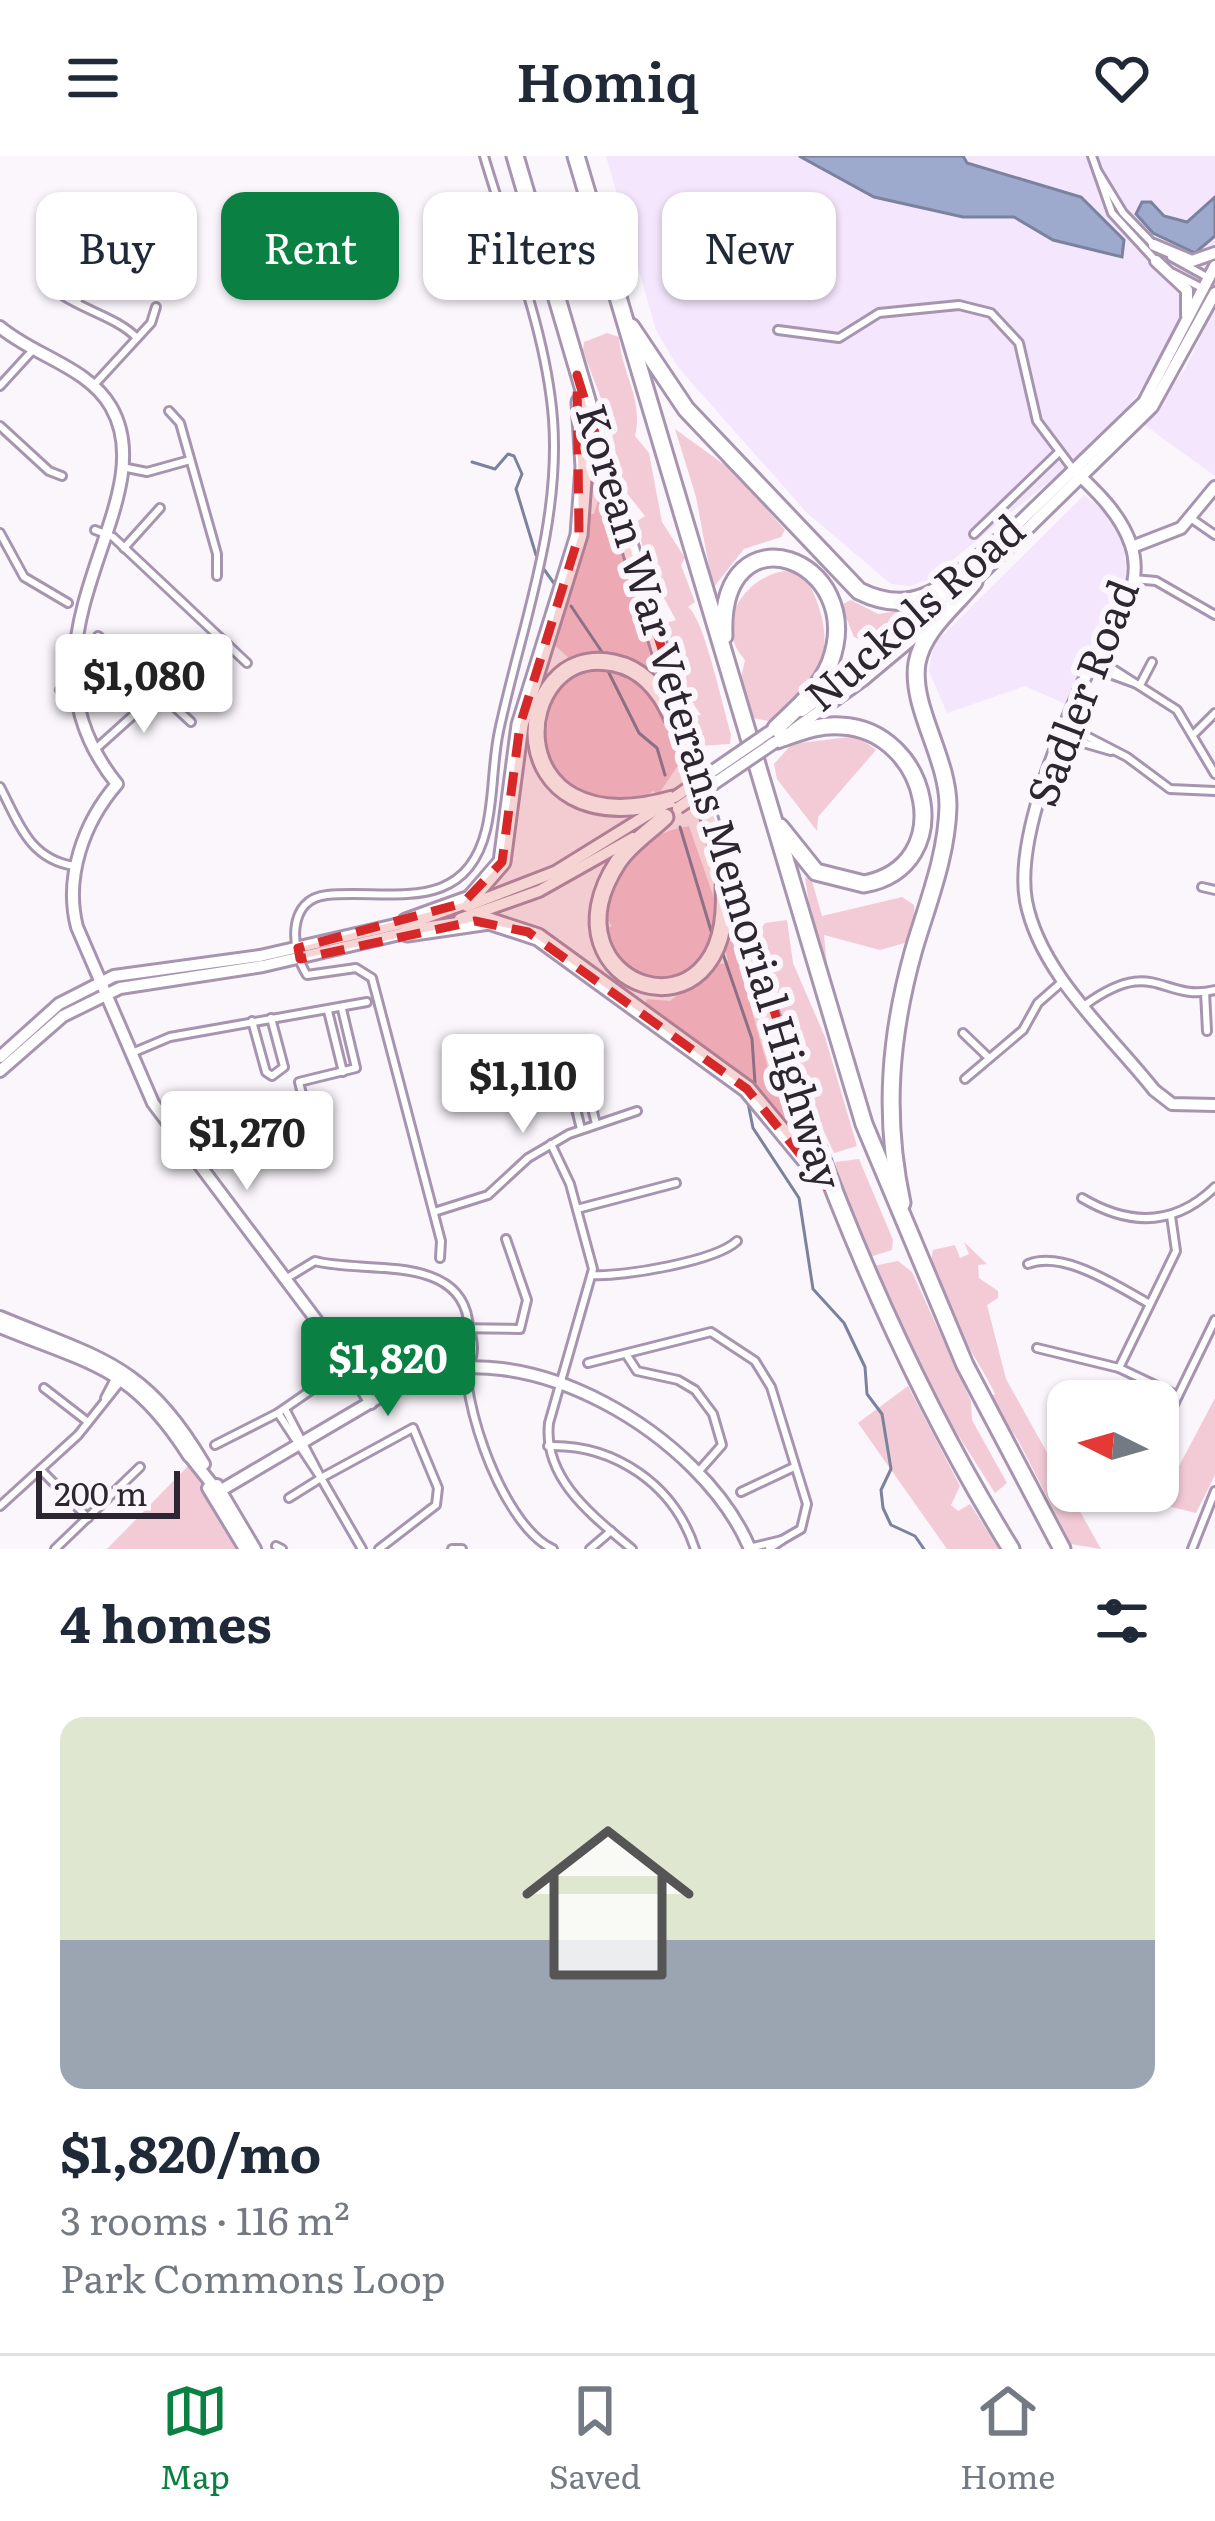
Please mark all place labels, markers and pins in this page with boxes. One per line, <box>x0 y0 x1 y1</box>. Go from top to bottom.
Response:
pin: $1,080 <box>46 634 242 736</box>
pin: $1,110 <box>425 1034 621 1136</box>
pin: $1,270 <box>149 1091 345 1193</box>
pin: $1,820 <box>290 1317 486 1419</box>

